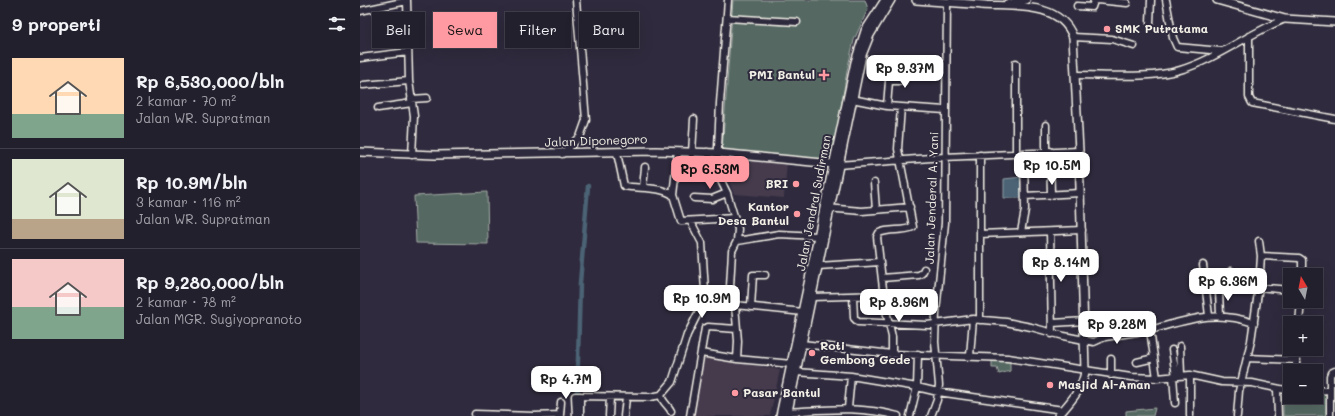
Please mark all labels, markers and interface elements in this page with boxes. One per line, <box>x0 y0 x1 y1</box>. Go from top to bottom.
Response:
chip: Beli <box>372 12 425 48</box>
chip: Sewa <box>433 12 497 48</box>
chip: Filter <box>505 12 571 48</box>
chip: Baru <box>579 12 639 48</box>
text: 9 properti <box>12 13 101 35</box>
icon: filters <box>326 13 348 35</box>
place label: SMK Putratama <box>1115 20 1208 36</box>
marker: SMK Putratama <box>1102 24 1112 34</box>
pin: Rp 9.37M <box>864 55 946 89</box>
text: Rp 9.37M <box>875 59 935 76</box>
place label: PMI Bantul <box>749 66 815 82</box>
marker: PMI Bantul <box>818 69 830 81</box>
text: Rp 6,530,000/bln <box>136 70 284 92</box>
icon: home <box>44 74 92 122</box>
text: 2 kamar · 70 m² <box>136 92 236 109</box>
text: Jalan WR. Supratman <box>136 109 270 126</box>
street label: Jalan Diponegoro <box>544 130 648 150</box>
street label: Jalan Jenderal A. Yani <box>921 131 941 264</box>
street label: Jalan Jendral Sudirman <box>792 134 834 272</box>
pin: Rp 10.5M <box>1011 152 1093 186</box>
pin: Rp 6.53M <box>669 156 751 190</box>
text: Rp 10.5M <box>1023 156 1081 173</box>
text: Rp 6.53M <box>680 160 740 177</box>
text: Rp 10.9M/bln <box>136 171 247 193</box>
icon: home <box>44 175 92 223</box>
place label: BRI <box>765 175 788 191</box>
marker: BRI <box>791 179 801 189</box>
text: 3 kamar · 116 m² <box>136 193 241 210</box>
place label: Kantor Desa Bantul <box>718 198 789 228</box>
marker: Kantor Desa Bantul <box>792 209 802 219</box>
text: Jalan WR. Supratman <box>136 210 270 227</box>
pin: Rp 8.14M <box>1020 249 1102 283</box>
text: Rp 8.14M <box>1032 253 1090 270</box>
pin: Rp 6.36M <box>1187 268 1269 302</box>
north arrow <box>1283 268 1323 308</box>
map controls <box>1283 268 1323 404</box>
text: Rp 9,280,000/bln <box>136 271 284 293</box>
text: Rp 6.36M <box>1198 272 1258 289</box>
icon: home <box>44 275 92 323</box>
pin: Rp 10.9M <box>661 285 743 319</box>
text: Rp 10.9M <box>673 289 731 306</box>
pin: Rp 8.96M <box>858 289 940 323</box>
text: 2 kamar · 78 m² <box>136 293 236 310</box>
text: Rp 8.96M <box>869 293 929 310</box>
text: Jalan MGR. Sugiyopranoto <box>136 310 302 327</box>
pin: Rp 9.28M <box>1076 311 1158 345</box>
text: Rp 9.28M <box>1087 315 1147 332</box>
button: + <box>1283 316 1323 356</box>
place label: Roti Gembong Gede <box>820 337 910 367</box>
marker: Roti Gembong Gede <box>807 348 817 358</box>
button: − <box>1283 364 1323 404</box>
pin: Rp 4.7M <box>529 366 603 400</box>
text: Rp 4.7M <box>540 370 592 387</box>
place label: Masjid Al-Aman <box>1058 376 1151 392</box>
marker: Masjid Al-Aman <box>1045 380 1055 390</box>
place label: Pasar Bantul <box>743 384 820 400</box>
marker: Pasar Bantul <box>730 388 740 398</box>

